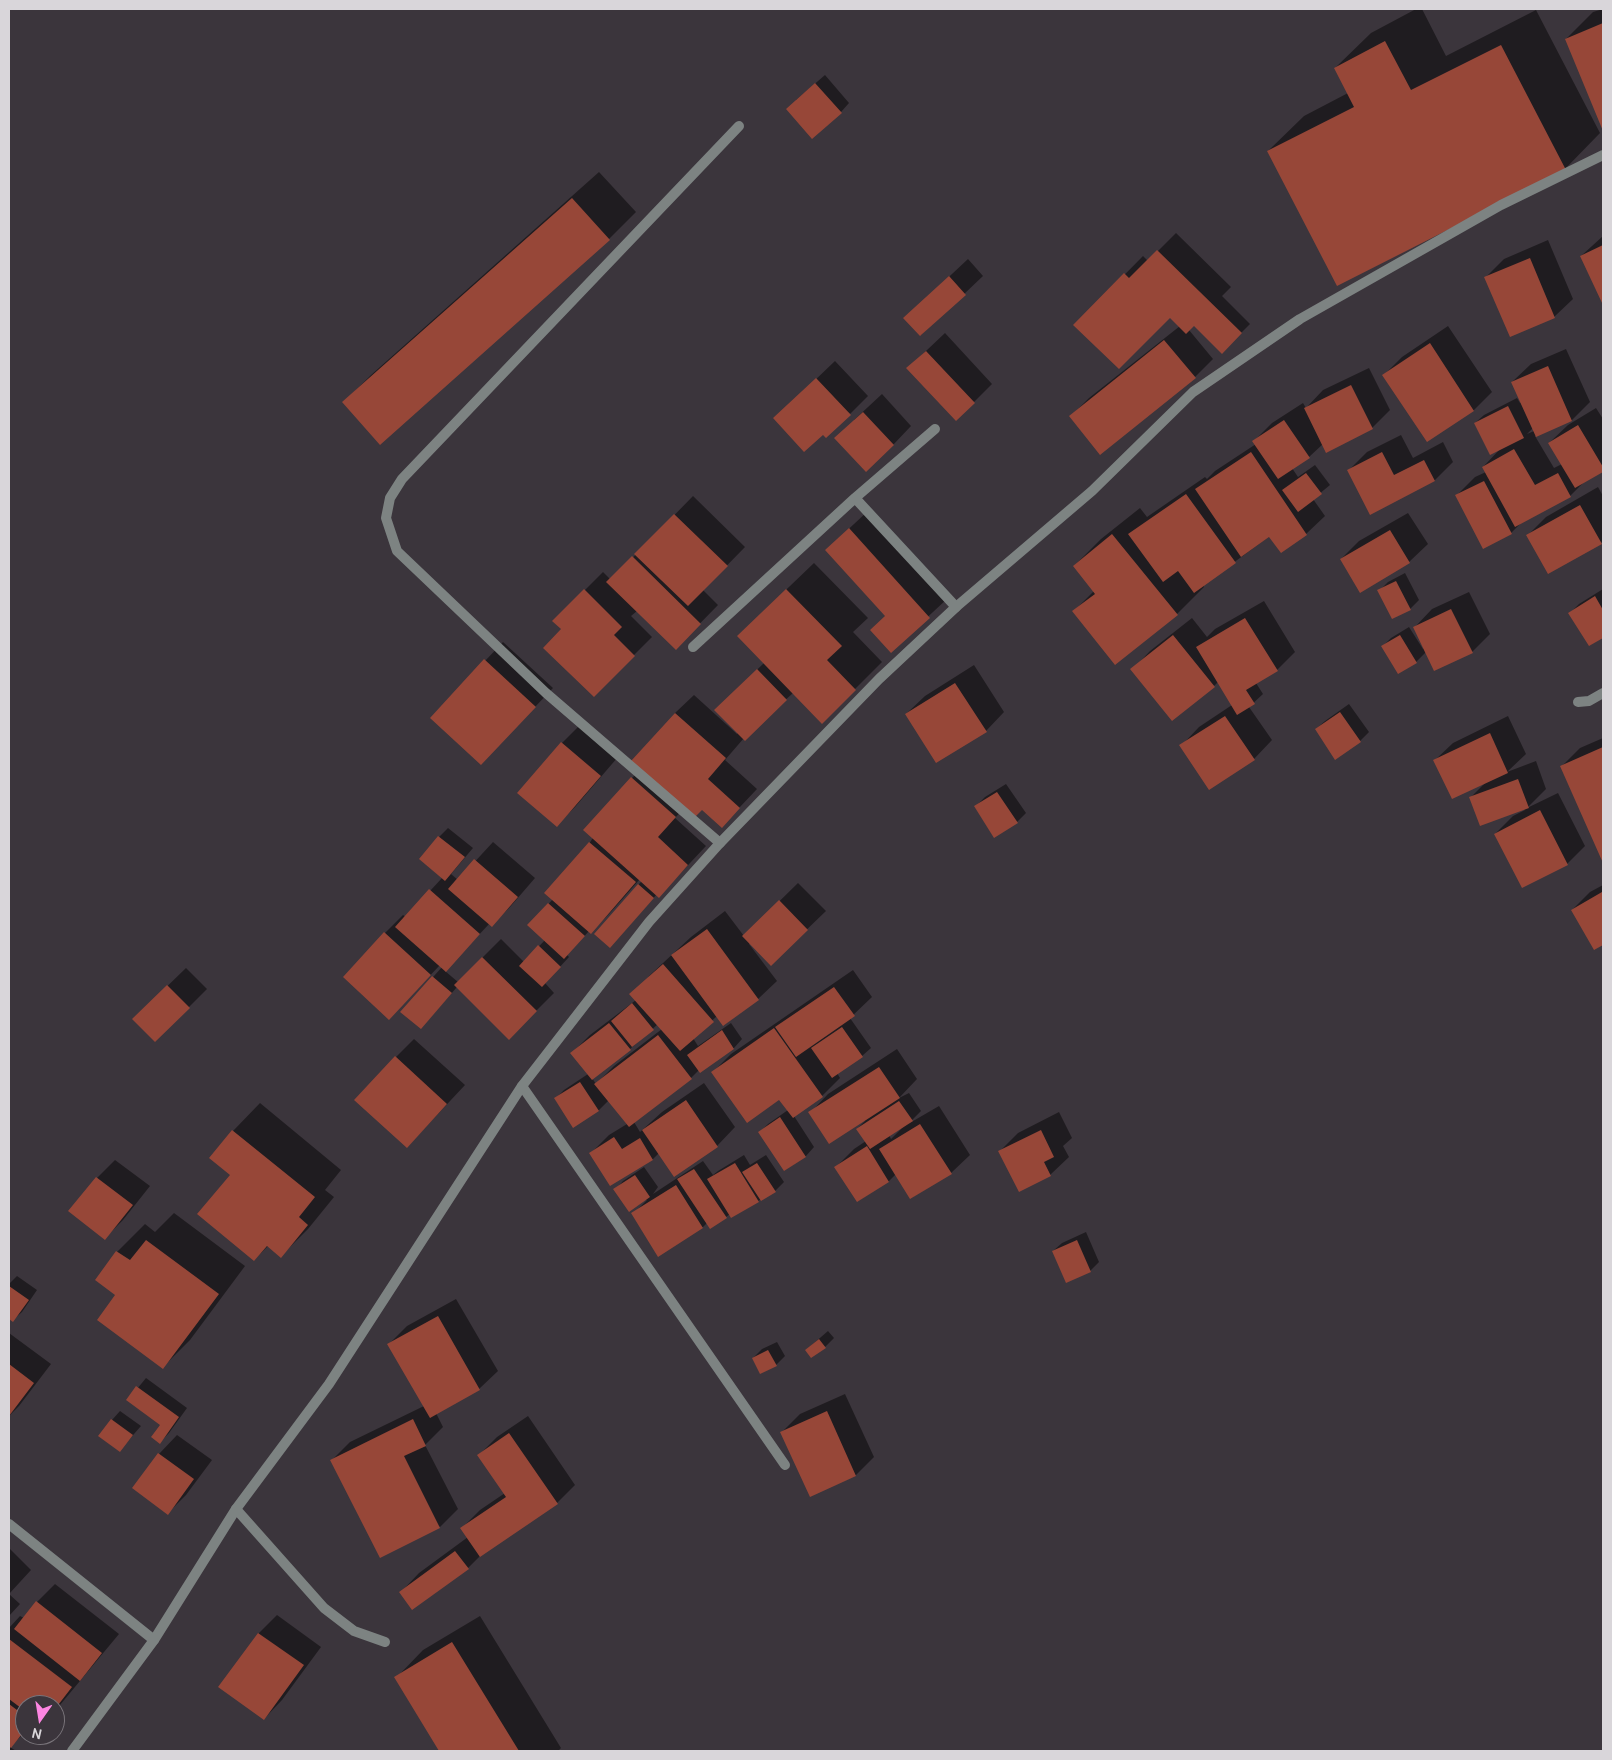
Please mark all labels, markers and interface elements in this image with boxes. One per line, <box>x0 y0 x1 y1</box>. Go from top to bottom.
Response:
north arrow <box>15 1695 65 1745</box>
text: N <box>30 1724 44 1744</box>

